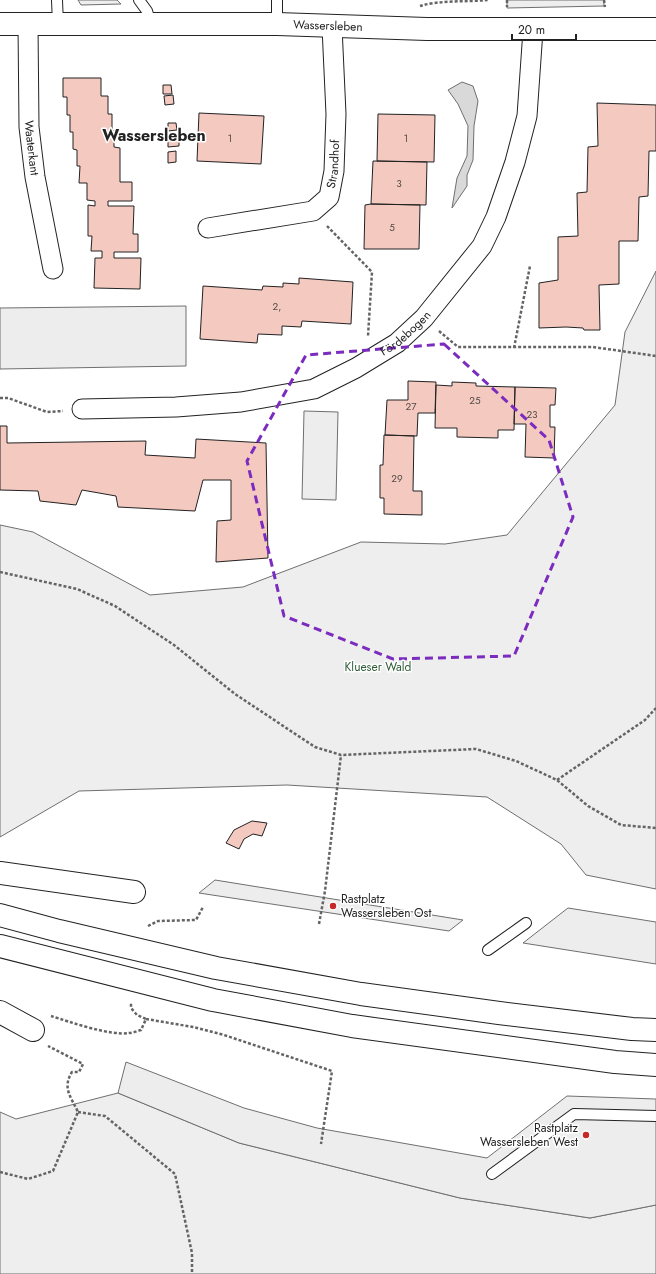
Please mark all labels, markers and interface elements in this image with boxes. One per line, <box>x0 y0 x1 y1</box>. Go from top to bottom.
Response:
street label: Wassersleben <box>293 16 363 36</box>
scale bar <box>512 16 576 42</box>
text: 20 m <box>518 21 545 39</box>
street label: Waaterkant <box>20 120 44 177</box>
district label: Wassersleben <box>102 124 206 147</box>
house number: 1 <box>228 131 232 146</box>
house number: 1 <box>404 131 408 146</box>
street label: Strandhof <box>322 139 344 190</box>
house number: 3 <box>396 176 402 191</box>
house number: 5 <box>389 220 395 235</box>
house number: 2, <box>273 299 281 314</box>
street label: Fördebogen <box>377 307 435 360</box>
house number: 25 <box>469 393 481 408</box>
house number: 27 <box>406 399 417 414</box>
house number: 23 <box>526 407 538 422</box>
house number: 29 <box>391 471 403 486</box>
park label: Klueser Wald <box>345 658 411 676</box>
place label: Rastplatz Wassersleben Ost <box>341 890 431 922</box>
marker: Rastplatz Wassersleben Ost <box>328 901 338 911</box>
place label: Rastplatz Wassersleben West <box>480 1119 578 1151</box>
marker: Rastplatz Wassersleben West <box>581 1130 591 1140</box>

